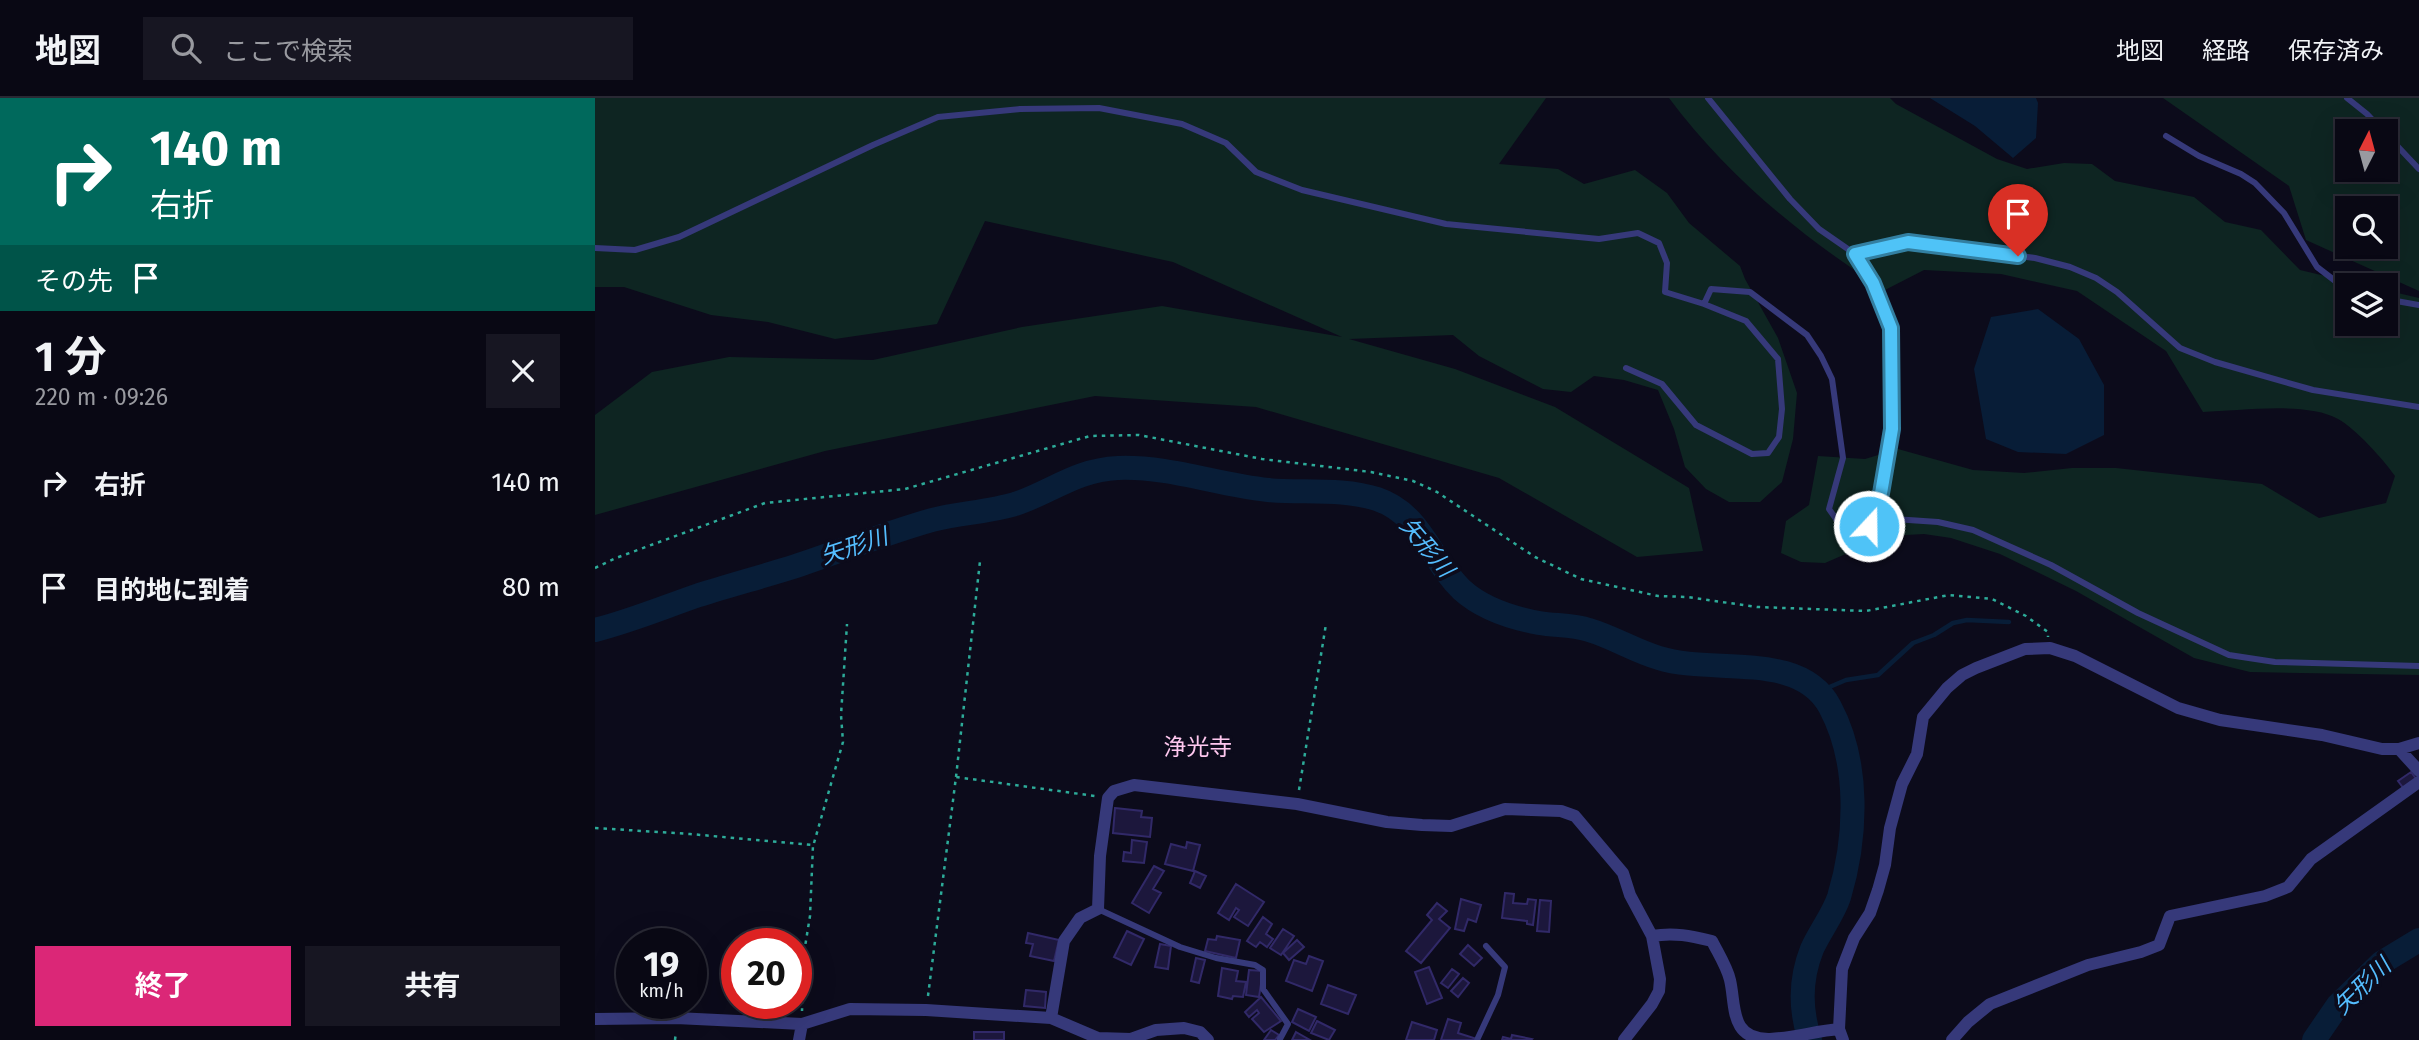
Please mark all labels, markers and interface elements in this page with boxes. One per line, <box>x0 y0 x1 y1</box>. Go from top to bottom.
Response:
search box <box>143 17 633 80</box>
icon: search <box>167 29 205 67</box>
text: 地図 <box>35 31 101 71</box>
text: ここで検索 <box>223 36 353 67</box>
text: 地図 <box>2116 37 2164 65</box>
text: 経路 <box>2202 37 2250 65</box>
text: 保存済み <box>2288 37 2384 65</box>
text: 140 m <box>150 119 282 178</box>
north arrow <box>2335 119 2397 182</box>
map controls <box>2335 119 2398 336</box>
icon: right <box>35 126 126 217</box>
pin <box>1988 184 2048 256</box>
text: 右折 <box>150 186 214 224</box>
icon: arrive <box>1999 195 2037 233</box>
button: search <box>2335 196 2398 259</box>
icon: arrive <box>127 259 165 297</box>
text: その先 <box>35 266 113 297</box>
button: layers <box>2335 273 2398 336</box>
text: 1 分 <box>35 332 106 382</box>
button: close <box>486 334 560 408</box>
text: 220 m · 09:26 <box>35 383 168 411</box>
icon: right <box>35 464 73 502</box>
text: 140 m <box>491 467 560 498</box>
text: 右折 <box>94 470 146 501</box>
position arrow <box>1832 489 1906 563</box>
water label: 矢形川 <box>1394 512 1462 585</box>
water label: 矢形川 <box>817 521 894 570</box>
icon: arrive <box>35 569 73 607</box>
text: 80 m <box>502 572 560 603</box>
text: 目的地に到着 <box>94 575 250 606</box>
district label: 浄光寺 <box>1164 733 1233 761</box>
speed limit sign: 20 <box>721 928 812 1019</box>
text: 19 <box>644 943 679 985</box>
button: 終了 <box>35 946 291 1026</box>
button: 共有 <box>305 946 560 1026</box>
water label: 矢形川 <box>2327 950 2399 1020</box>
text: km/h <box>639 980 684 1002</box>

